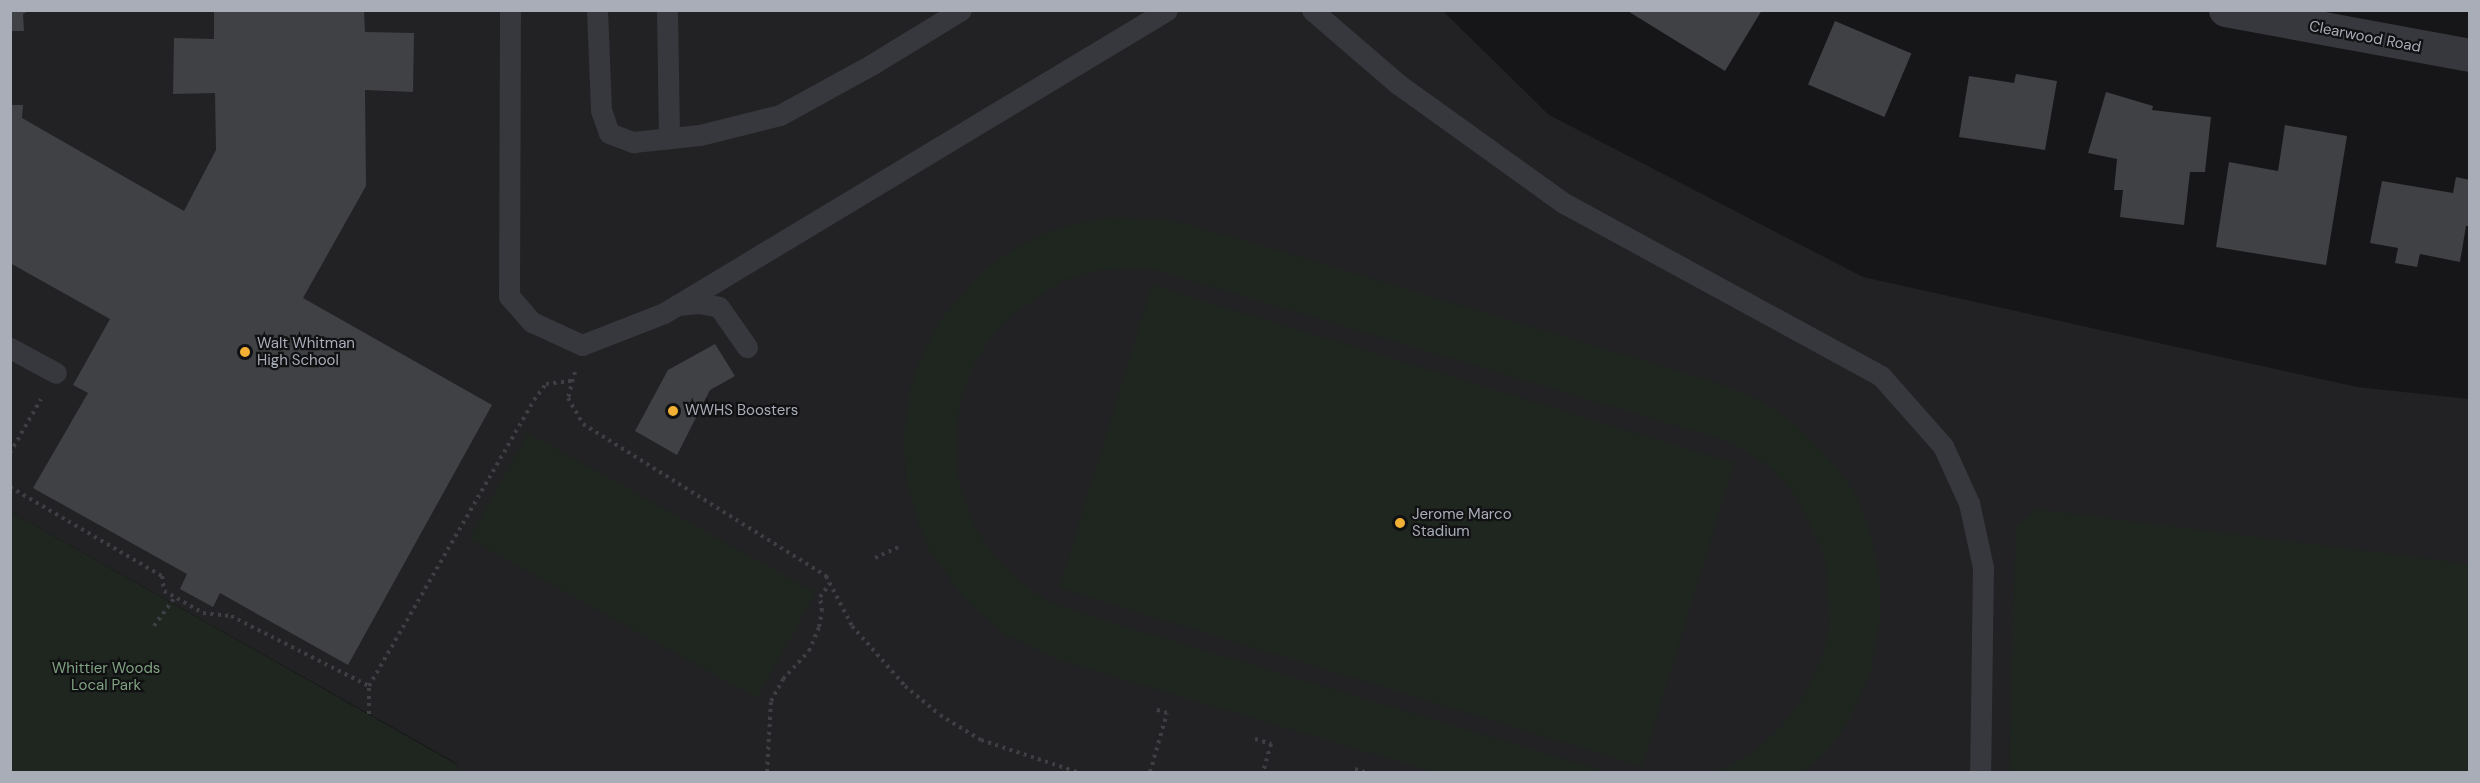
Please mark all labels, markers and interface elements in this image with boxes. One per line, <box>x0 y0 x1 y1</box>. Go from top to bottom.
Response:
street label: Clearwood Road <box>2308 17 2422 57</box>
place label: Walt Whitman High School <box>257 334 355 369</box>
marker: Walt Whitman High School <box>238 345 252 359</box>
place label: WWHS Boosters <box>685 402 798 420</box>
marker: WWHS Boosters <box>666 404 680 418</box>
place label: Jerome Marco Stadium <box>1412 505 1512 540</box>
marker: Jerome Marco Stadium <box>1393 516 1407 530</box>
park label: Whittier Woods Local Park <box>52 659 160 694</box>

